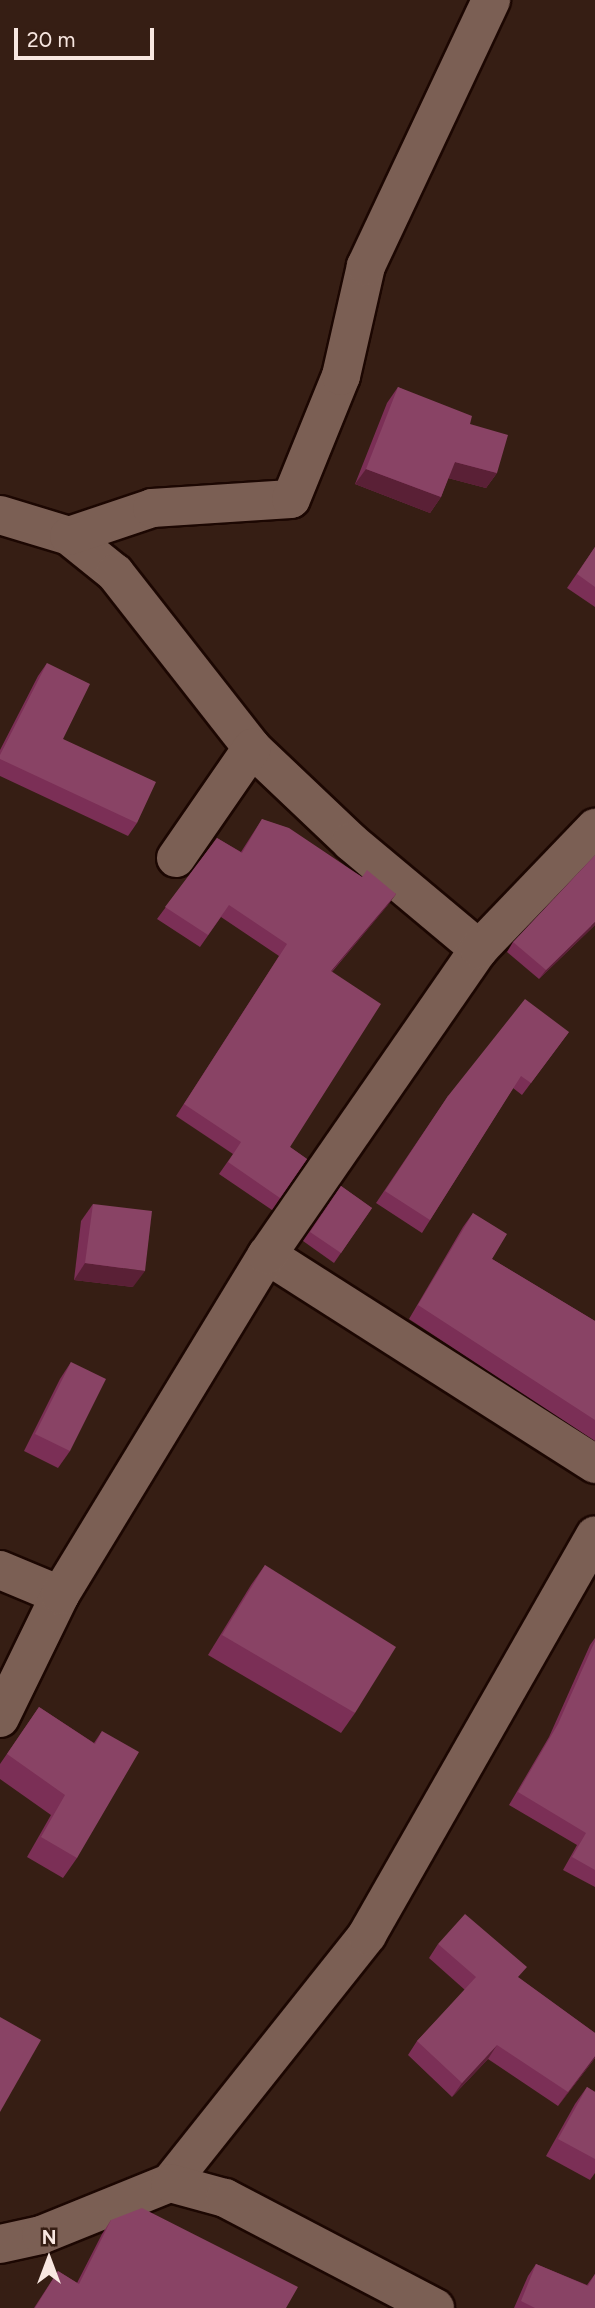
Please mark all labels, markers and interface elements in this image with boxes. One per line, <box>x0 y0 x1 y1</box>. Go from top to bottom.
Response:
scale bar <box>18 14 158 58</box>
text: 20 m <box>27 27 75 52</box>
north arrow <box>14 2224 84 2294</box>
text: N <box>42 2226 56 2249</box>

